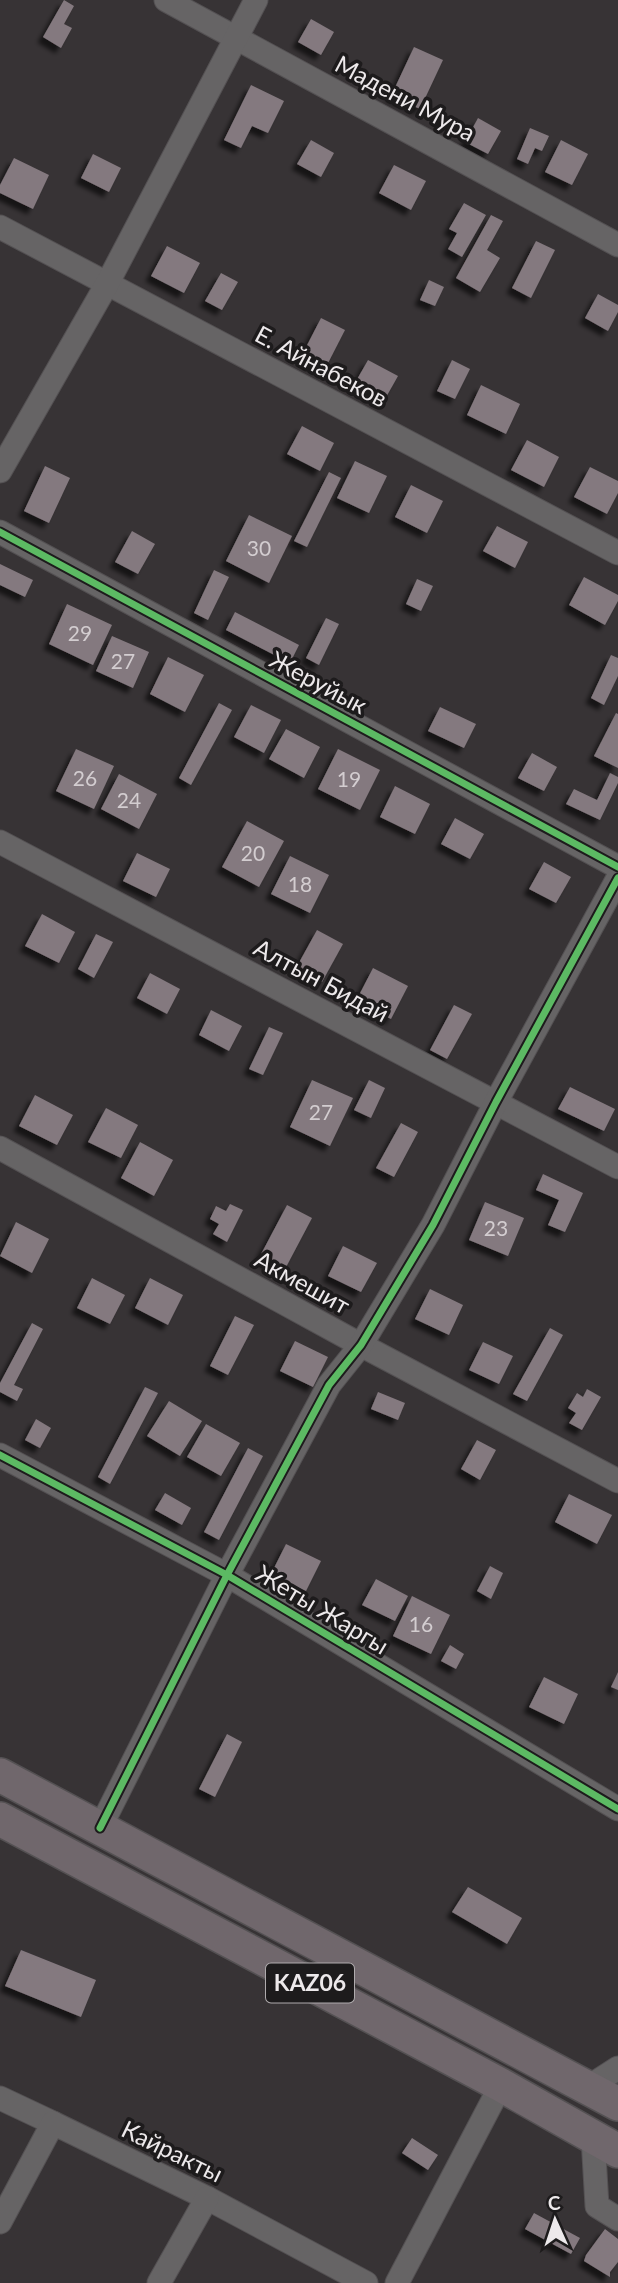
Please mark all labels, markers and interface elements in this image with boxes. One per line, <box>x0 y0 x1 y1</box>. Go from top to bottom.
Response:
street label: Мадени Мура <box>331 49 481 147</box>
street label: Е. Айнабеков <box>251 319 393 413</box>
house number: 30 <box>247 535 271 560</box>
house number: 29 <box>68 620 92 645</box>
street label: Жеруйык <box>265 644 373 720</box>
house number: 27 <box>111 648 135 673</box>
house number: 26 <box>73 765 97 790</box>
house number: 19 <box>337 766 361 791</box>
house number: 24 <box>117 787 141 812</box>
house number: 20 <box>241 840 265 865</box>
house number: 18 <box>288 871 312 896</box>
street label: Алтын Бидай <box>249 932 394 1027</box>
house number: 27 <box>309 1099 333 1124</box>
house number: 23 <box>484 1215 508 1240</box>
street label: Акмешит <box>250 1244 355 1320</box>
street label: Жеты Жаргы <box>251 1558 394 1660</box>
house number: 16 <box>409 1611 433 1636</box>
road number: KАZ06 <box>266 1964 354 2002</box>
street label: Кайракты <box>117 2114 228 2188</box>
north arrow <box>520 2185 590 2255</box>
text: С <box>547 2191 561 2214</box>

